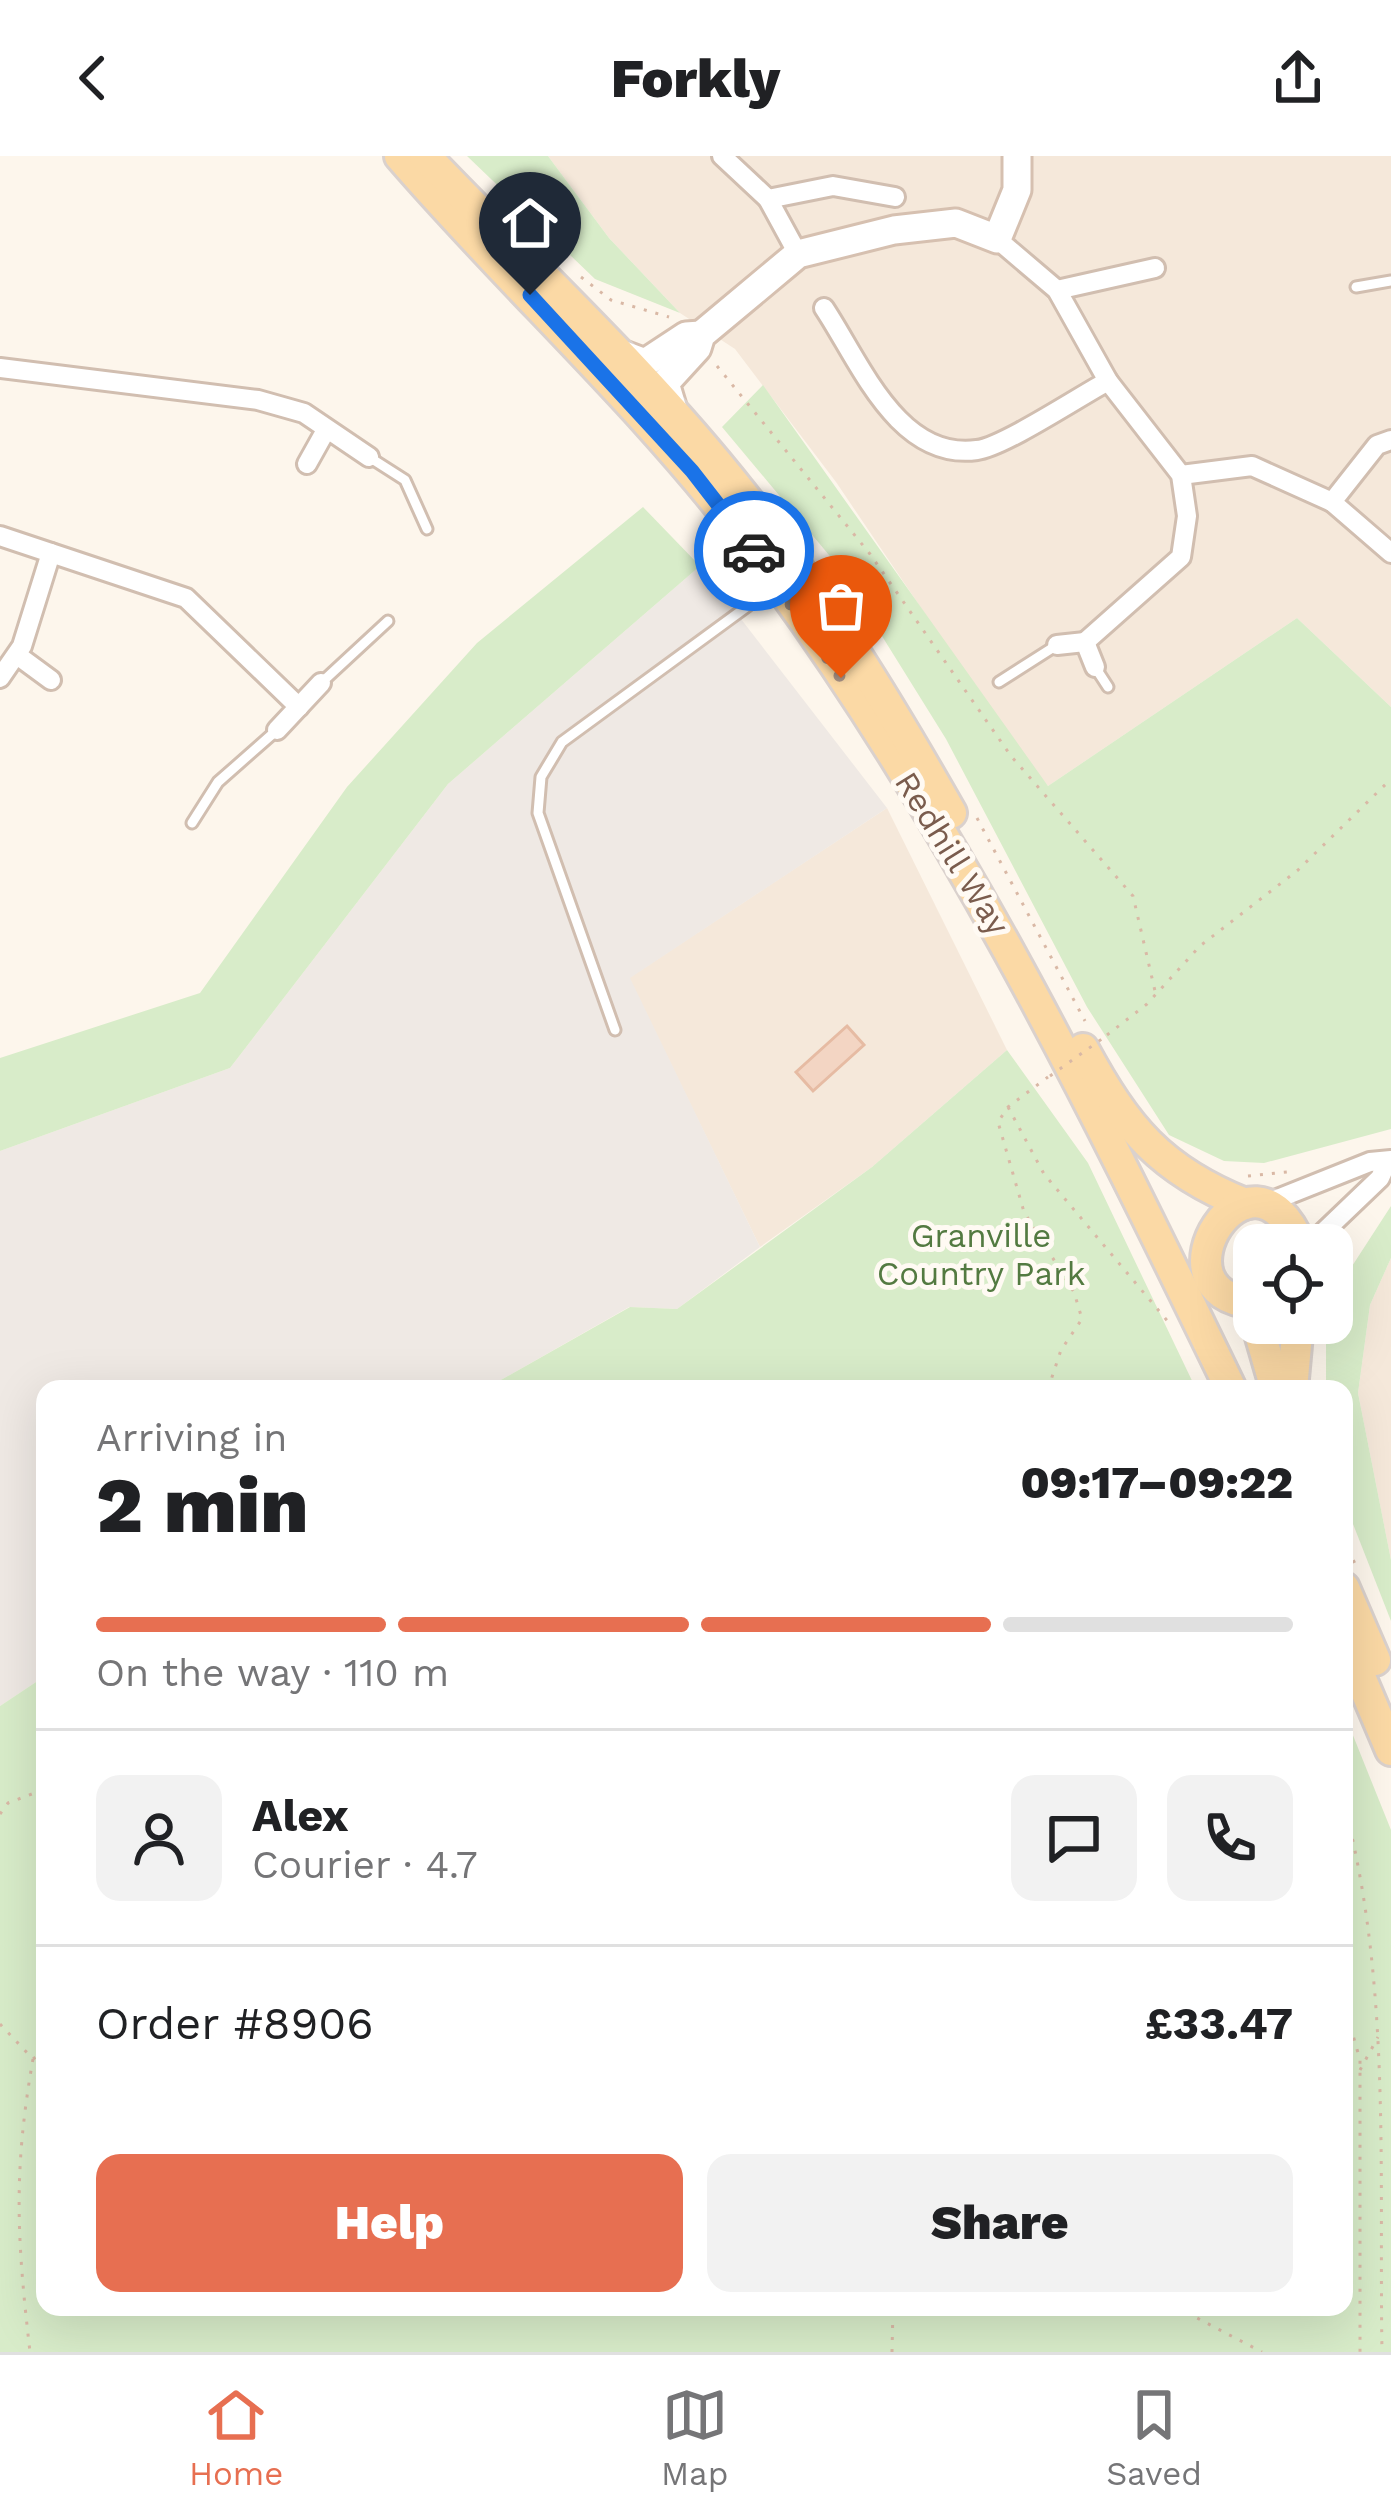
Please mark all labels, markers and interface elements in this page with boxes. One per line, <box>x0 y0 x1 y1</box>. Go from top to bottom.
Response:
icon: back <box>60 45 126 111</box>
icon: share <box>1265 45 1331 111</box>
text: Forkly <box>611 47 780 110</box>
pin <box>479 172 581 295</box>
icon: home <box>497 190 563 256</box>
courier <box>694 491 814 611</box>
icon: car <box>721 518 787 584</box>
pin <box>790 555 892 678</box>
icon: bag <box>808 573 874 639</box>
street label: Redhill Way <box>887 765 1018 942</box>
park label: Granville Country Park <box>877 1216 1085 1293</box>
map controls <box>1233 1224 1353 1344</box>
button: locate <box>1233 1224 1353 1344</box>
text: Arriving in <box>96 1415 287 1460</box>
text: 09:17–09:22 <box>1020 1456 1293 1509</box>
text: 2 min <box>96 1459 309 1551</box>
text: On the way · 110 m <box>96 1650 449 1695</box>
button: person <box>96 1775 222 1901</box>
button: chat <box>1011 1775 1137 1901</box>
button: phone <box>1167 1775 1293 1901</box>
text: Alex <box>252 1789 349 1842</box>
text: Courier · 4.7 <box>252 1842 478 1887</box>
text: Order #8906 <box>96 1997 374 2050</box>
text: £33.47 <box>1145 1997 1293 2050</box>
button: Help <box>96 2154 683 2292</box>
button: Share <box>707 2154 1293 2292</box>
tab: Home <box>189 2382 283 2493</box>
tab: Map <box>661 2382 728 2493</box>
tab: Saved <box>1106 2382 1202 2493</box>

